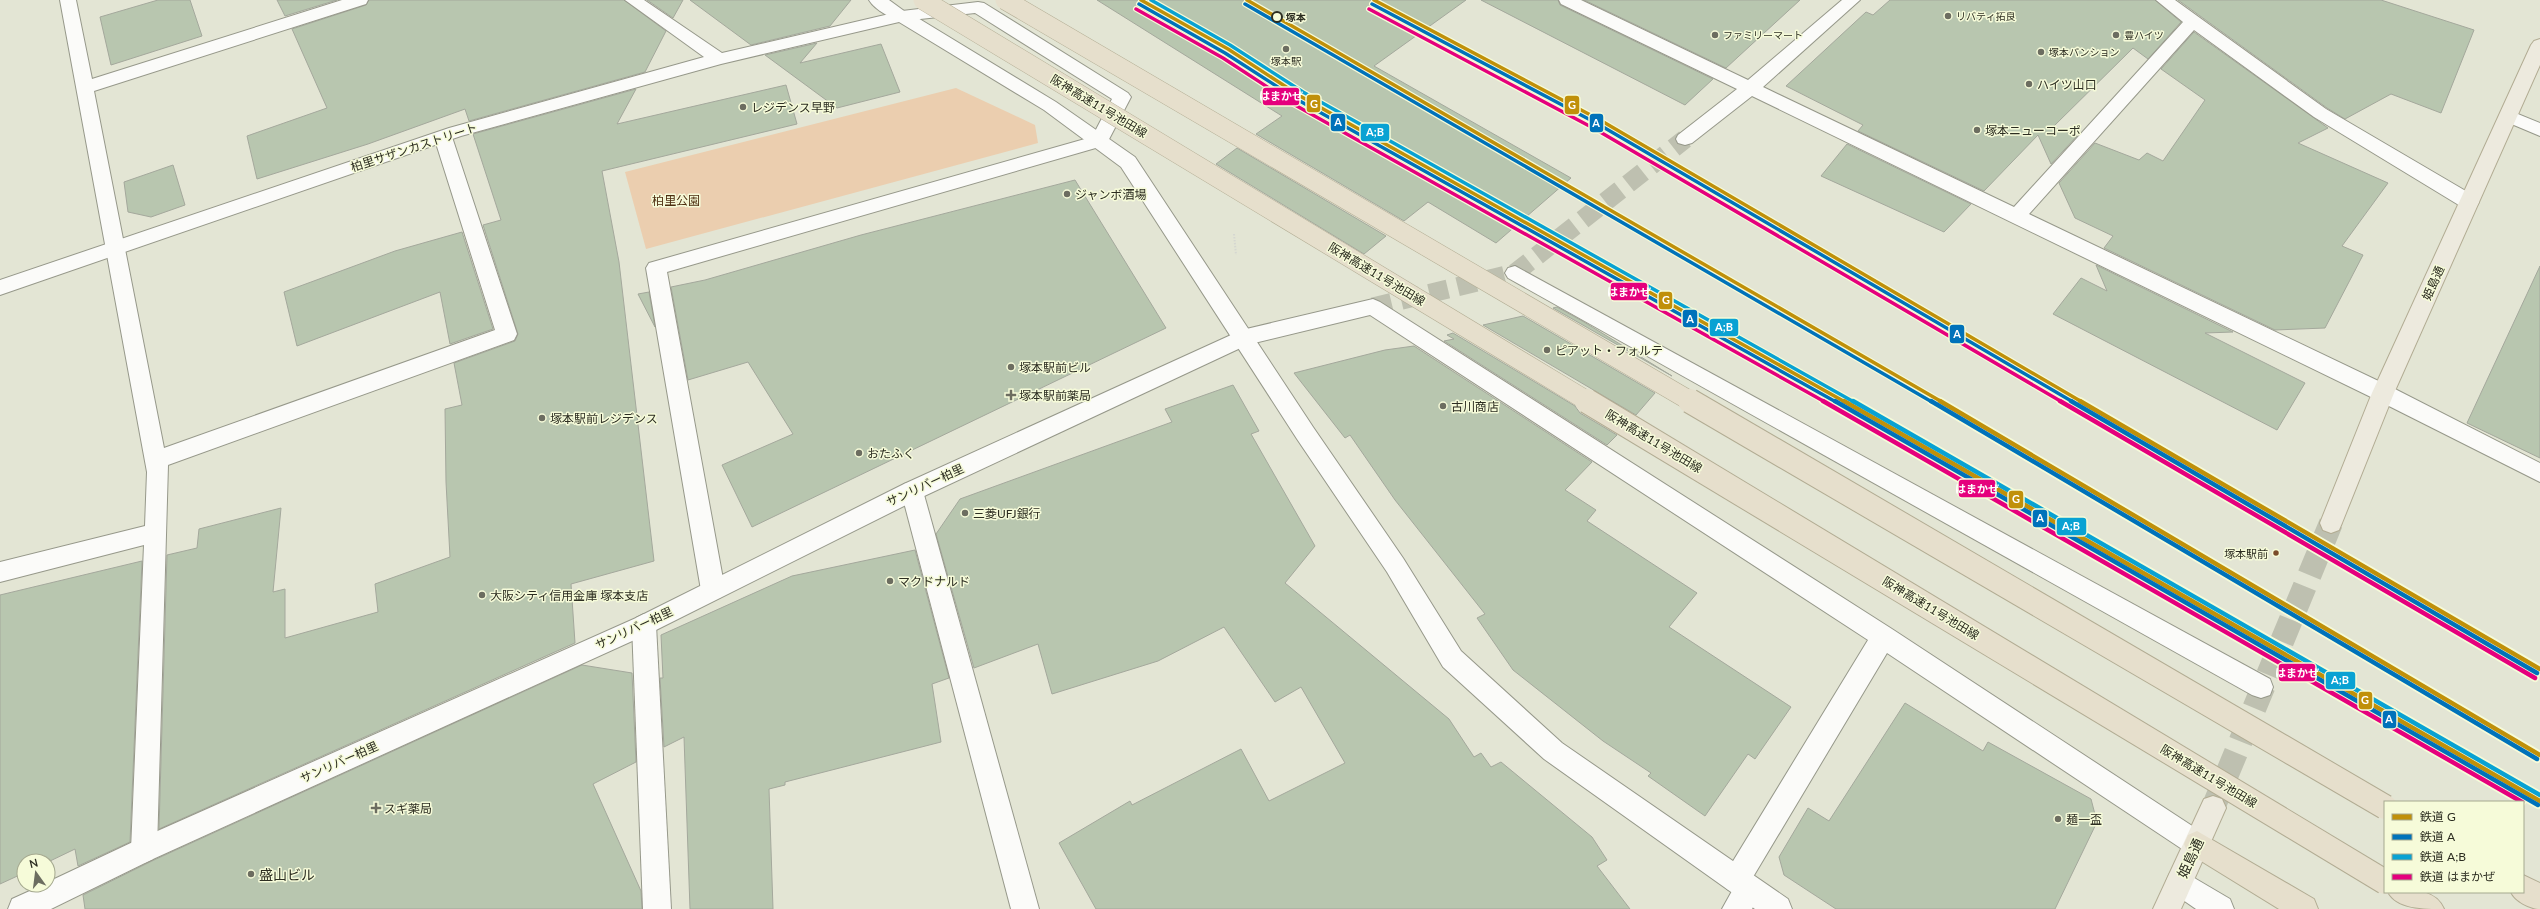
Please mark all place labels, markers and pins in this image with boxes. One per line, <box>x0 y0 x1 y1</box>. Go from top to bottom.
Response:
place label: リバティ拓良 <box>1956 10 2015 22</box>
marker: 塚本 <box>1271 11 1283 23</box>
place label: 塚本 <box>1285 11 1306 23</box>
marker: リバティ拓良 <box>1943 11 1953 21</box>
place label: ファミリーマート <box>1723 29 1803 41</box>
place label: 豊ハイツ <box>2124 29 2164 41</box>
marker: ファミリーマート <box>1710 30 1720 40</box>
marker: 豊ハイツ <box>2111 30 2121 40</box>
marker: 塚本駅 <box>1281 44 1291 54</box>
place label: 塚本パンション <box>2049 46 2120 58</box>
marker: 塚本パンション <box>2036 47 2046 57</box>
place label: 塚本駅 <box>1271 55 1302 67</box>
place label: ハイツ山口 <box>2037 77 2097 92</box>
marker: ハイツ山口 <box>2024 79 2034 89</box>
place label: レジデンス早野 <box>751 100 835 115</box>
marker: レジデンス早野 <box>738 102 748 112</box>
place label: 塚本ニューコーポ <box>1985 123 2081 138</box>
marker: 塚本ニューコーポ <box>1972 125 1982 135</box>
place label: ジャンボ酒場 <box>1075 187 1146 202</box>
marker: ジャンボ酒場 <box>1062 189 1072 199</box>
place label: ピアット・フォルテ <box>1555 343 1663 358</box>
marker: ピアット・フォルテ <box>1542 345 1552 355</box>
place label: 塚本駅前ビル <box>1019 360 1091 375</box>
marker: 塚本駅前ビル <box>1006 362 1016 372</box>
place label: 塚本駅前薬局 <box>1019 388 1091 403</box>
marker: 塚本駅前薬局 <box>1006 390 1016 400</box>
place label: 古川商店 <box>1451 399 1499 414</box>
marker: 古川商店 <box>1438 401 1448 411</box>
place label: 塚本駅前レジデンス <box>550 411 658 426</box>
marker: 塚本駅前レジデンス <box>537 413 547 423</box>
place label: おたふく <box>867 446 915 461</box>
marker: おたふく <box>854 448 864 458</box>
place label: 三菱UFJ銀行 <box>973 506 1041 521</box>
marker: 三菱UFJ銀行 <box>960 508 970 518</box>
place label: 塚本駅前 <box>2224 547 2268 560</box>
marker: 塚本駅前 <box>2271 548 2281 558</box>
place label: マクドナルド <box>898 574 970 589</box>
marker: マクドナルド <box>885 576 895 586</box>
place label: 大阪シティ信用金庫 塚本支店 <box>490 588 648 603</box>
marker: 大阪シティ信用金庫 塚本支店 <box>477 590 487 600</box>
place label: スギ薬局 <box>384 801 432 816</box>
marker: スギ薬局 <box>371 803 381 813</box>
place label: 麺一盃 <box>2066 812 2102 827</box>
marker: 麺一盃 <box>2053 814 2063 824</box>
place label: 盛山ビル <box>259 866 315 883</box>
marker: 盛山ビル <box>246 869 256 879</box>

